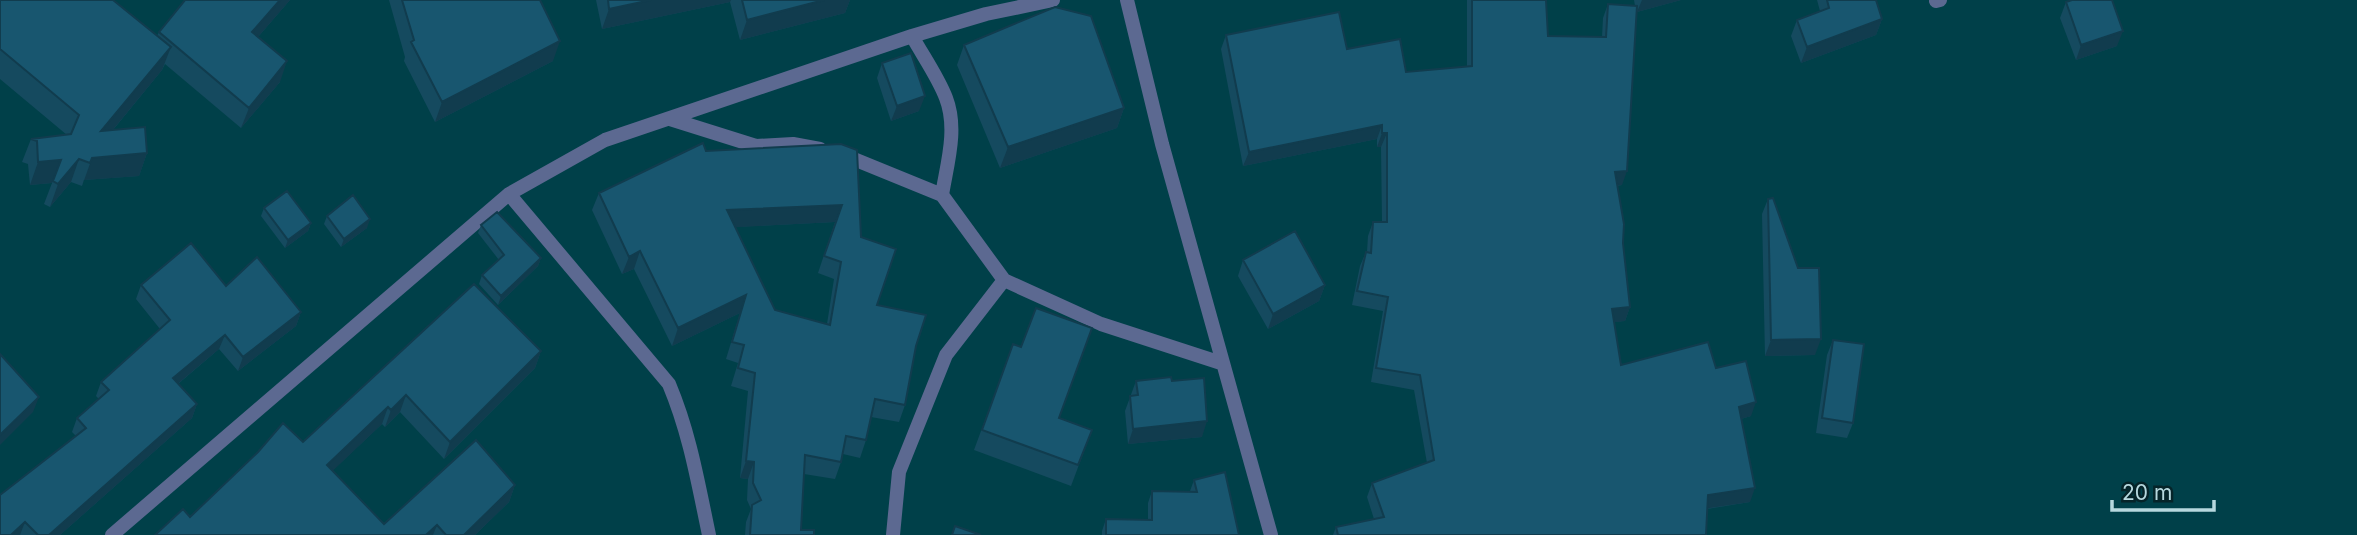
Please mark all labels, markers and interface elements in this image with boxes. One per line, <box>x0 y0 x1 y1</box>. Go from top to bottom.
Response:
scale bar <box>2112 468 2214 512</box>
text: 20 m <box>2122 480 2172 505</box>

